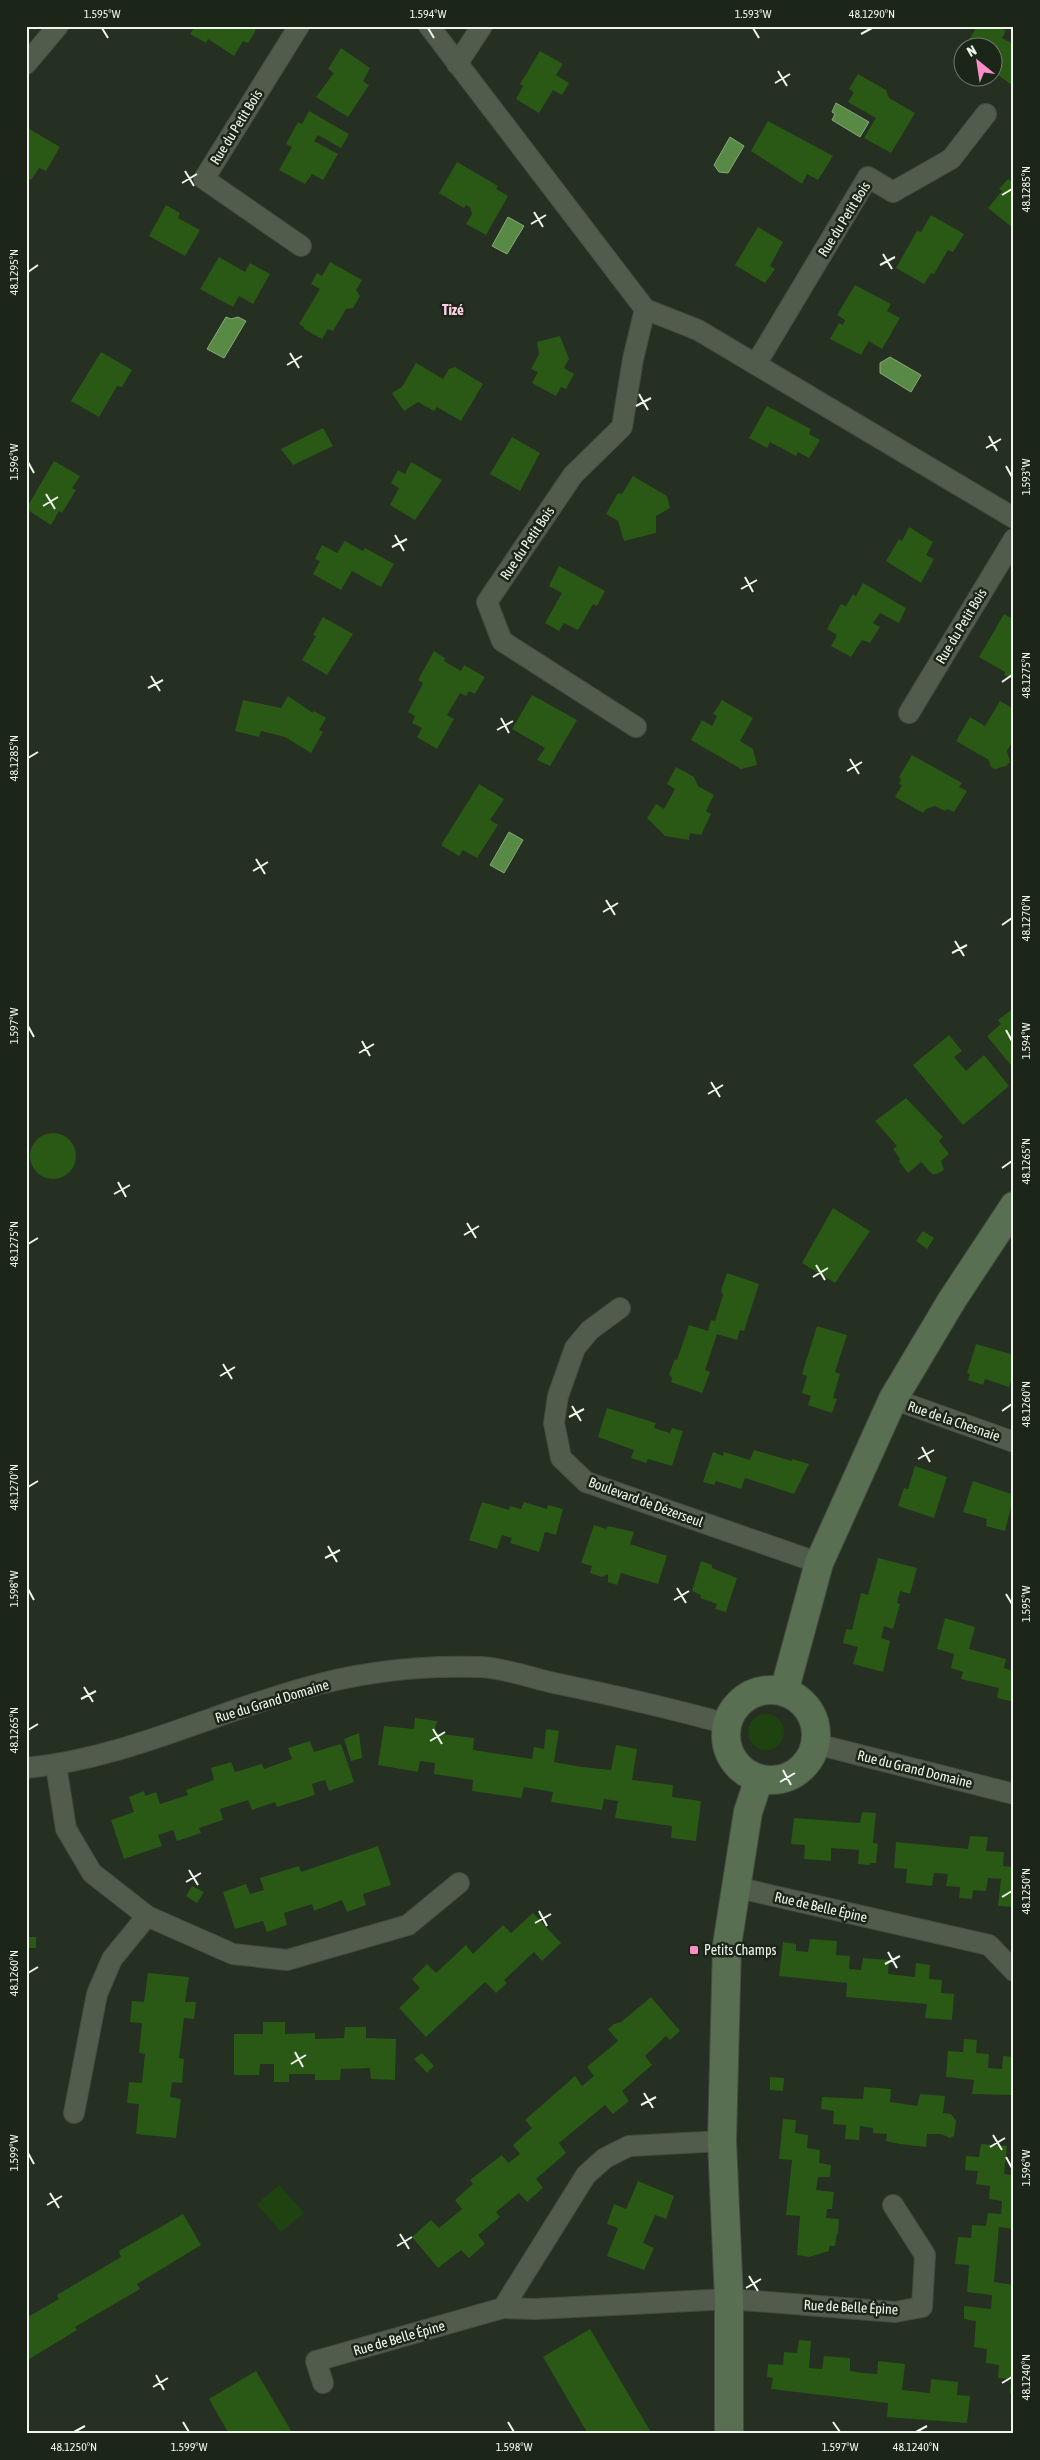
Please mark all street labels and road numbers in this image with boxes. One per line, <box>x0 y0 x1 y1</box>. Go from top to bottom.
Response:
street label: Rue du Petit Bois <box>207 87 265 167</box>
street label: Rue du Petit Bois <box>815 179 873 259</box>
street label: Rue du Petit Bois <box>497 503 557 583</box>
street label: Rue du Petit Bois <box>932 585 990 667</box>
street label: Rue de la Chesnaie <box>906 1398 1002 1444</box>
street label: Boulevard de Dézerseul <box>586 1474 706 1530</box>
street label: Rue du Grand Domaine <box>213 1676 331 1726</box>
street label: Rue du Grand Domaine <box>856 1747 974 1791</box>
street label: Rue de Belle Épine <box>773 1889 869 1925</box>
street label: Rue de Belle Épine <box>803 2297 899 2317</box>
street label: Rue de Belle Épine <box>351 2317 447 2359</box>

